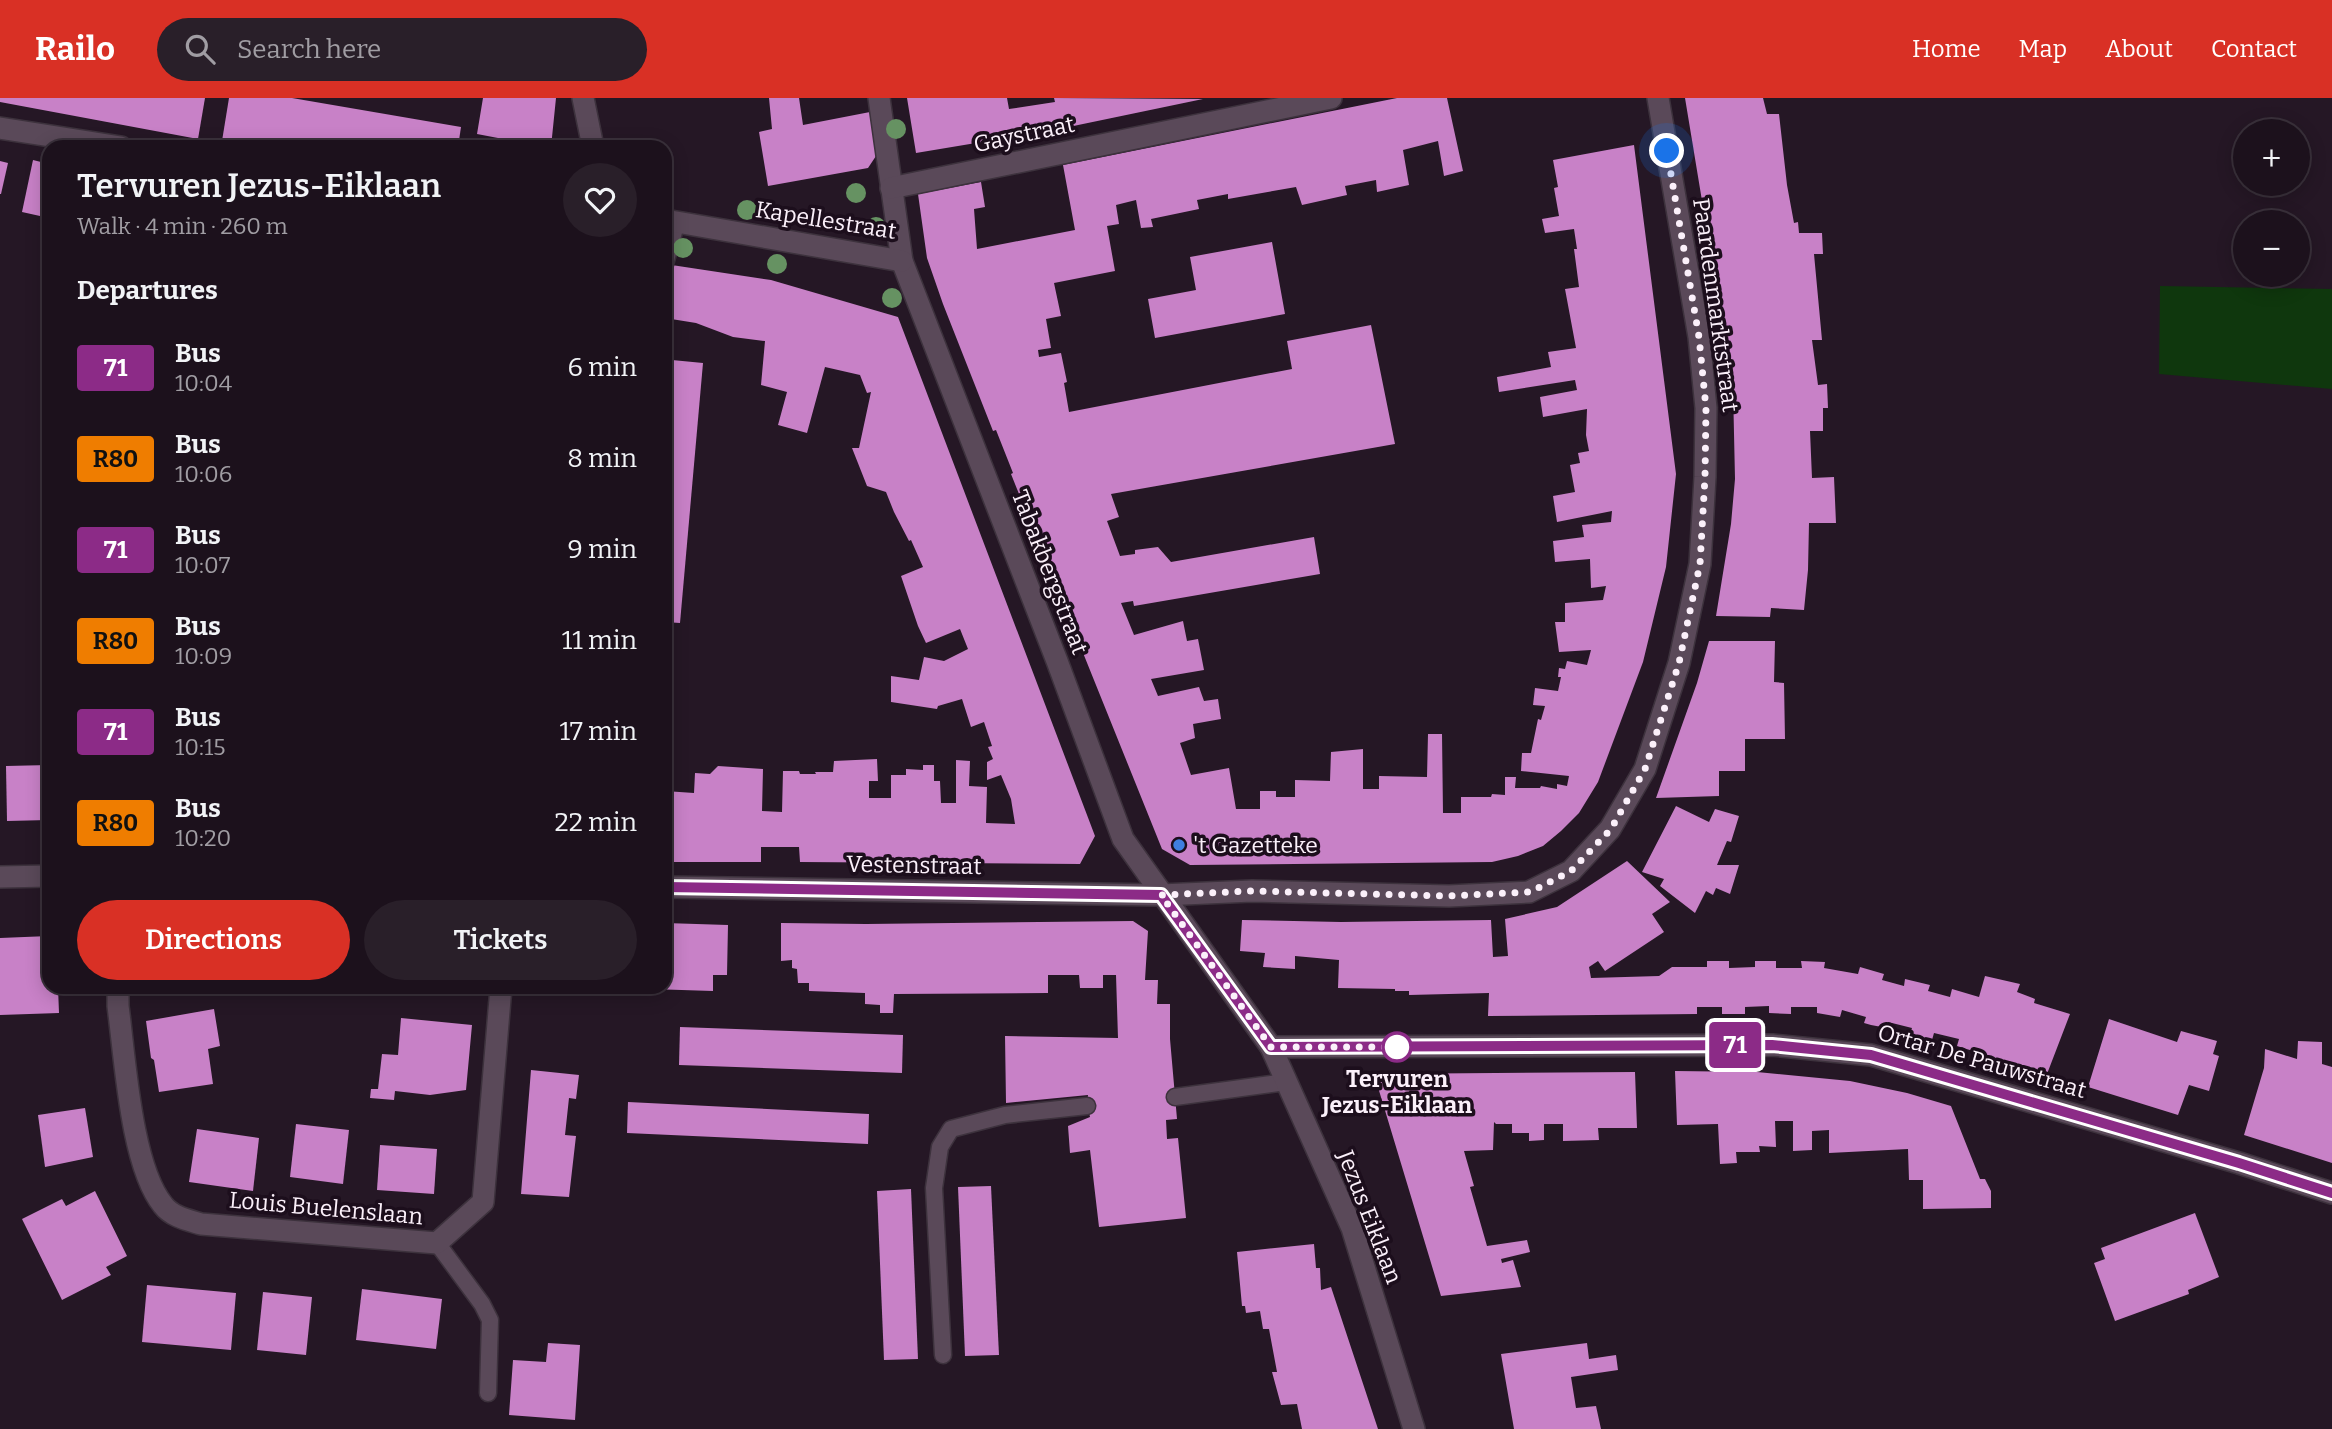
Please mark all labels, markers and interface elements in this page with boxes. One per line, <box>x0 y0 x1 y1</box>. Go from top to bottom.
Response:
search box <box>157 18 647 81</box>
text: Railo <box>35 29 115 69</box>
icon: search <box>181 30 219 68</box>
text: Search here <box>237 34 381 65</box>
text: Home <box>1912 35 1981 63</box>
text: Map <box>2019 35 2067 63</box>
text: About <box>2105 35 2173 63</box>
text: Contact <box>2211 35 2297 63</box>
street label: Gaystraat <box>971 110 1077 158</box>
map controls <box>2233 119 2310 287</box>
button: + <box>2233 119 2310 196</box>
your location <box>1649 133 1684 168</box>
button: heart <box>563 163 637 237</box>
text: Tervuren Jezus-Eiklaan <box>77 166 441 206</box>
street label: Kapellestraat <box>754 195 898 245</box>
street label: Paardenmarktstraat <box>1687 196 1745 414</box>
button: − <box>2233 210 2310 287</box>
text: Walk · 4 min · 260 m <box>77 212 288 240</box>
text: Departures <box>77 275 218 306</box>
text: Bus <box>175 338 221 369</box>
text: 6 min <box>568 352 637 383</box>
text: 71 <box>104 354 127 382</box>
text: 10:04 <box>175 369 232 397</box>
text: Bus <box>175 429 221 460</box>
text: 8 min <box>567 443 637 474</box>
text: R80 <box>93 445 138 473</box>
text: 10:06 <box>175 460 232 488</box>
street label: Tabakbergstraat <box>1006 486 1094 658</box>
text: Bus <box>175 520 221 551</box>
text: 9 min <box>568 534 637 565</box>
text: 71 <box>104 536 127 564</box>
text: 10:07 <box>175 551 230 579</box>
text: Bus <box>175 611 221 642</box>
text: 11 min <box>562 625 637 656</box>
text: R80 <box>93 627 138 655</box>
text: 10:09 <box>175 642 232 670</box>
text: Bus <box>175 702 221 733</box>
text: 17 min <box>559 716 637 747</box>
text: 71 <box>104 718 127 746</box>
text: 10:15 <box>175 733 226 761</box>
text: Bus <box>175 793 221 824</box>
text: 22 min <box>555 807 637 838</box>
text: R80 <box>93 809 138 837</box>
text: 10:20 <box>175 824 231 852</box>
place label: 't Gazetteke <box>1193 831 1318 859</box>
marker: 't Gazetteke <box>1171 837 1187 853</box>
street label: Vestenstraat <box>846 850 982 880</box>
button: Directions <box>77 900 350 980</box>
button: Tickets <box>364 900 637 980</box>
street label: Ortar De Pauwstraat <box>1874 1018 2090 1104</box>
line badge: 71 <box>1704 1022 1766 1068</box>
text: 71 <box>1723 1031 1747 1059</box>
marker: Tervuren Jezus-Eiklaan <box>1382 1032 1412 1062</box>
place label: Tervuren Jezus-Eiklaan <box>1320 1065 1472 1119</box>
street label: Jezus Eiklaan <box>1331 1146 1408 1288</box>
street label: Louis Buelenslaan <box>228 1186 425 1230</box>

